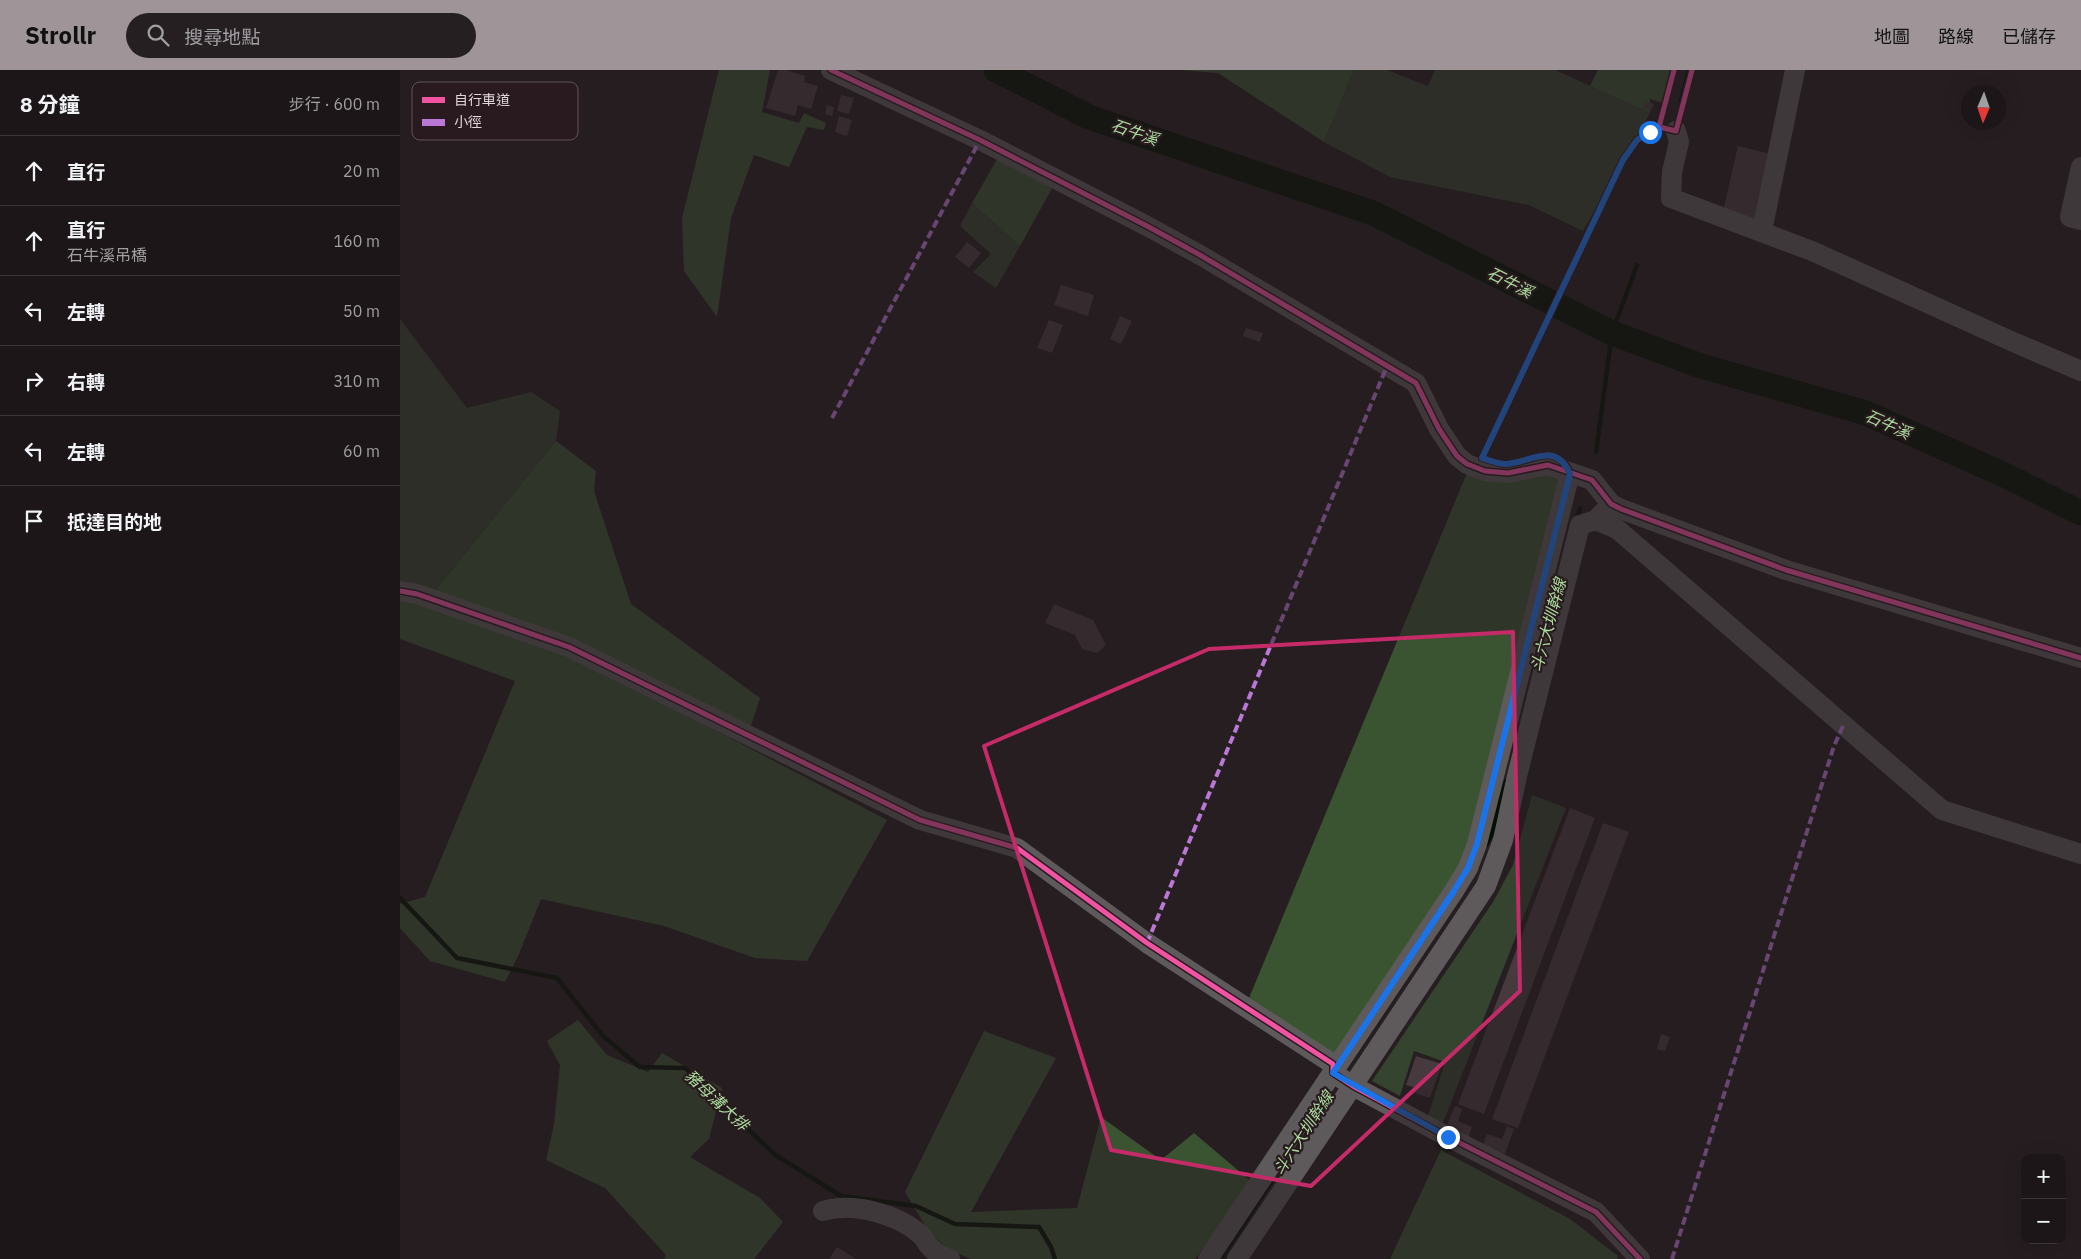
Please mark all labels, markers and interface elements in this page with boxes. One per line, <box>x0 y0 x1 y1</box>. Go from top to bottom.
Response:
search box <box>126 13 476 58</box>
text: Strollr <box>25 19 96 51</box>
icon: search <box>144 21 172 49</box>
text: 搜尋地點 <box>184 25 260 49</box>
text: 地圖 <box>1874 25 1910 48</box>
text: 路線 <box>1938 25 1974 48</box>
text: 已儲存 <box>2002 25 2056 48</box>
legend <box>412 82 578 140</box>
north arrow <box>1961 85 2006 130</box>
text: 8 分鐘 <box>20 90 80 118</box>
text: 自行車道 <box>454 91 510 109</box>
text: 步行 · 600 m <box>289 94 380 114</box>
text: 小徑 <box>454 113 482 131</box>
water label: 石牛溪 <box>1109 115 1163 150</box>
route start <box>1639 121 1662 144</box>
icon: ahead <box>20 157 48 185</box>
text: 直行 <box>67 160 105 184</box>
text: 20 m <box>343 161 380 181</box>
text: 直行 <box>67 218 105 242</box>
icon: ahead <box>20 227 48 255</box>
text: 160 m <box>333 231 380 251</box>
text: 石牛溪吊橋 <box>67 245 147 265</box>
water label: 石牛溪 <box>1484 262 1538 303</box>
icon: left <box>20 297 48 325</box>
text: 左轉 <box>67 300 105 324</box>
text: 50 m <box>343 301 380 321</box>
icon: right <box>20 367 48 395</box>
text: 右轉 <box>67 370 105 394</box>
text: 310 m <box>333 371 380 391</box>
water label: 石牛溪 <box>1862 405 1916 444</box>
icon: left <box>20 437 48 465</box>
text: 左轉 <box>67 440 105 464</box>
text: 60 m <box>343 441 380 461</box>
icon: arrive <box>20 507 48 535</box>
text: 抵達目的地 <box>67 510 162 534</box>
water label: 斗六大圳幹線 <box>1526 574 1571 674</box>
water label: 豬母溝大排 <box>681 1065 755 1136</box>
water label: 斗六大圳幹線 <box>1268 1086 1339 1179</box>
route end <box>1437 1126 1460 1149</box>
map controls <box>2021 1154 2066 1244</box>
button: + <box>2021 1154 2066 1199</box>
button: − <box>2021 1199 2066 1244</box>

